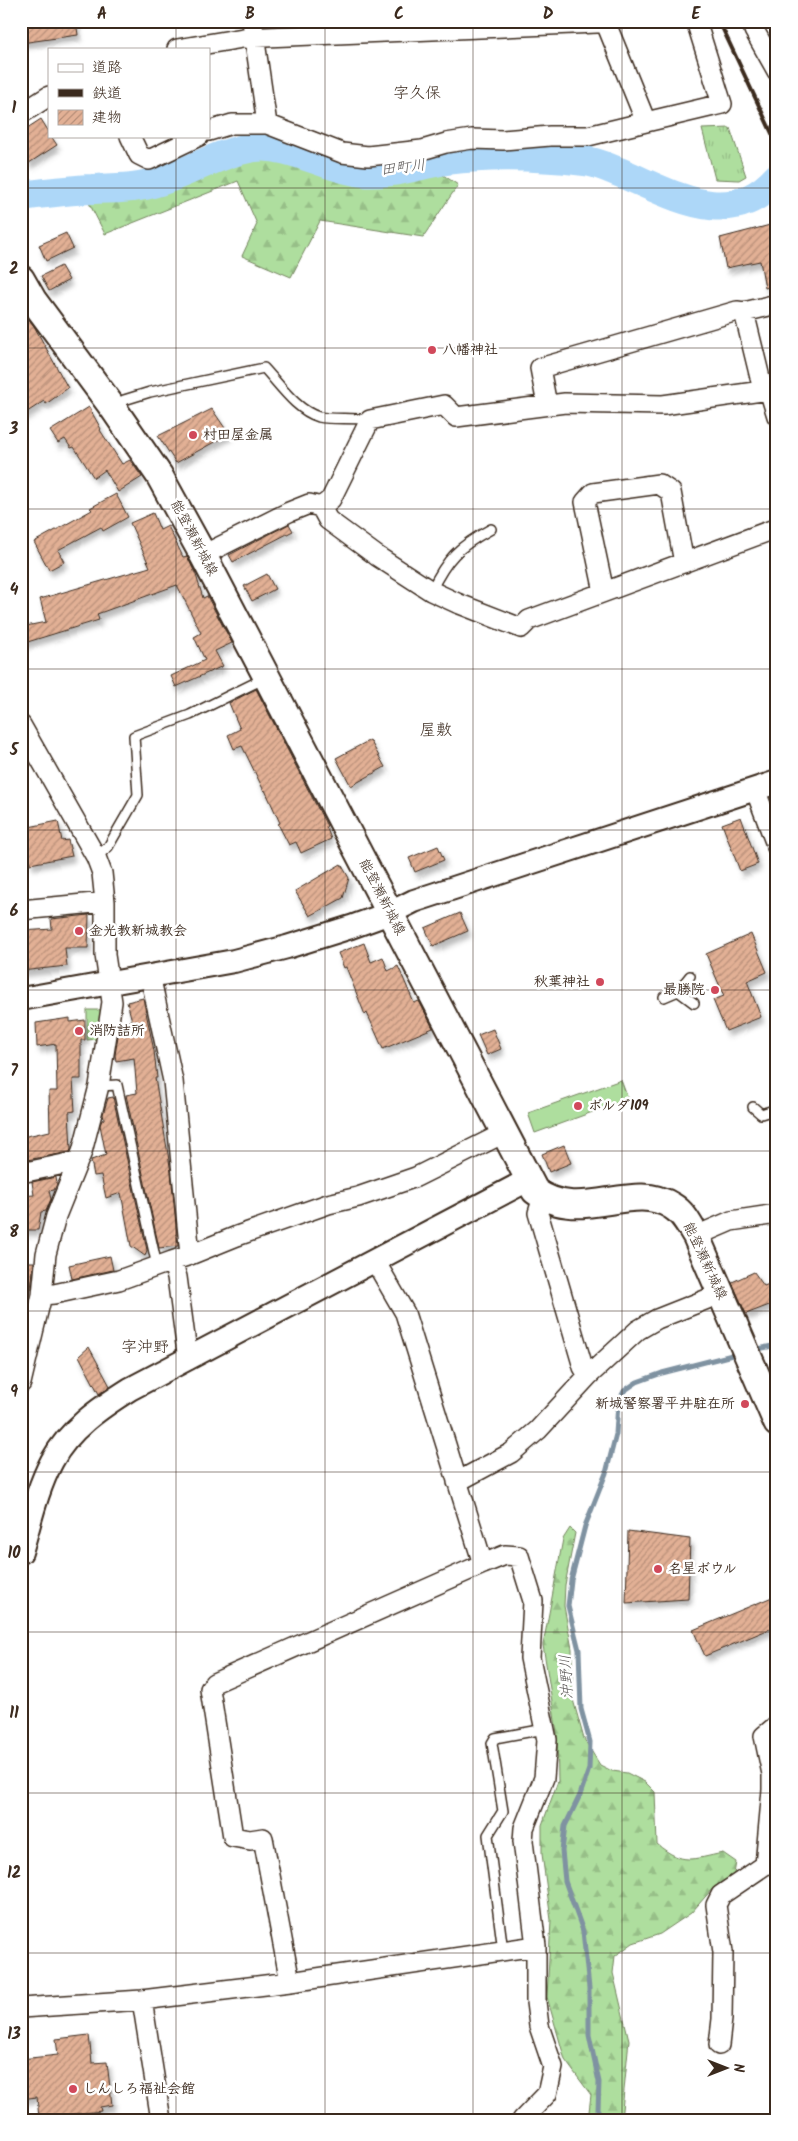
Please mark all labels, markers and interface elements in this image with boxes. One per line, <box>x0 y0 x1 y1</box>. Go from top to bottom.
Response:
text: A <box>97 2 107 27</box>
text: B <box>245 2 255 27</box>
text: C <box>394 2 404 27</box>
text: D <box>543 2 554 27</box>
text: E <box>692 2 702 27</box>
legend <box>48 48 210 138</box>
text: 道路 <box>92 56 122 80</box>
district label: 字久保 <box>393 81 441 106</box>
text: 鉄道 <box>92 82 122 106</box>
text: 1 <box>12 96 17 121</box>
text: 建物 <box>92 106 122 130</box>
water label: 田町川 <box>379 153 427 183</box>
text: 2 <box>9 257 19 282</box>
place label: 八幡神社 <box>442 339 498 361</box>
marker: 八幡神社 <box>426 344 438 356</box>
text: 3 <box>9 417 19 442</box>
place label: 村田屋金属 <box>203 424 273 446</box>
marker: 村田屋金属 <box>187 429 199 441</box>
street label: 能登瀬新城線 <box>165 496 223 580</box>
text: 4 <box>10 578 19 603</box>
district label: 屋敷 <box>420 718 452 743</box>
text: 5 <box>9 738 20 763</box>
street label: 能登瀬新城線 <box>353 855 411 939</box>
text: 6 <box>10 899 19 924</box>
place label: 金光教新城教会 <box>89 920 187 942</box>
marker: 金光教新城教会 <box>73 925 85 937</box>
place label: 秋葉神社 <box>534 971 590 993</box>
marker: 秋葉神社 <box>594 976 606 988</box>
place label: 最勝院 <box>663 979 705 1001</box>
marker: 最勝院 <box>709 984 721 996</box>
place label: 消防詰所 <box>89 1020 145 1042</box>
marker: 消防詰所 <box>73 1025 85 1037</box>
text: 7 <box>10 1059 18 1084</box>
place label: ボルダ109 <box>588 1095 649 1117</box>
marker: ボルダ109 <box>572 1100 584 1112</box>
street label: 能登瀬新城線 <box>677 1218 733 1304</box>
text: 8 <box>9 1220 19 1245</box>
district label: 字沖野 <box>121 1335 169 1360</box>
text: 9 <box>10 1380 18 1405</box>
place label: 新城警察署平井駐在所 <box>595 1393 735 1415</box>
marker: 新城警察署平井駐在所 <box>739 1398 751 1410</box>
text: 10 <box>7 1541 21 1566</box>
place label: 名星ボウル <box>668 1558 737 1580</box>
marker: 名星ボウル <box>652 1563 664 1575</box>
water label: 沖野川 <box>554 1654 580 1700</box>
text: 11 <box>9 1701 19 1726</box>
text: 12 <box>7 1861 21 1886</box>
text: 13 <box>7 2022 21 2047</box>
north arrow <box>700 2044 750 2094</box>
text: N <box>727 2064 749 2073</box>
place label: しんしろ福祉会館 <box>83 2078 195 2100</box>
marker: しんしろ福祉会館 <box>67 2083 79 2095</box>

